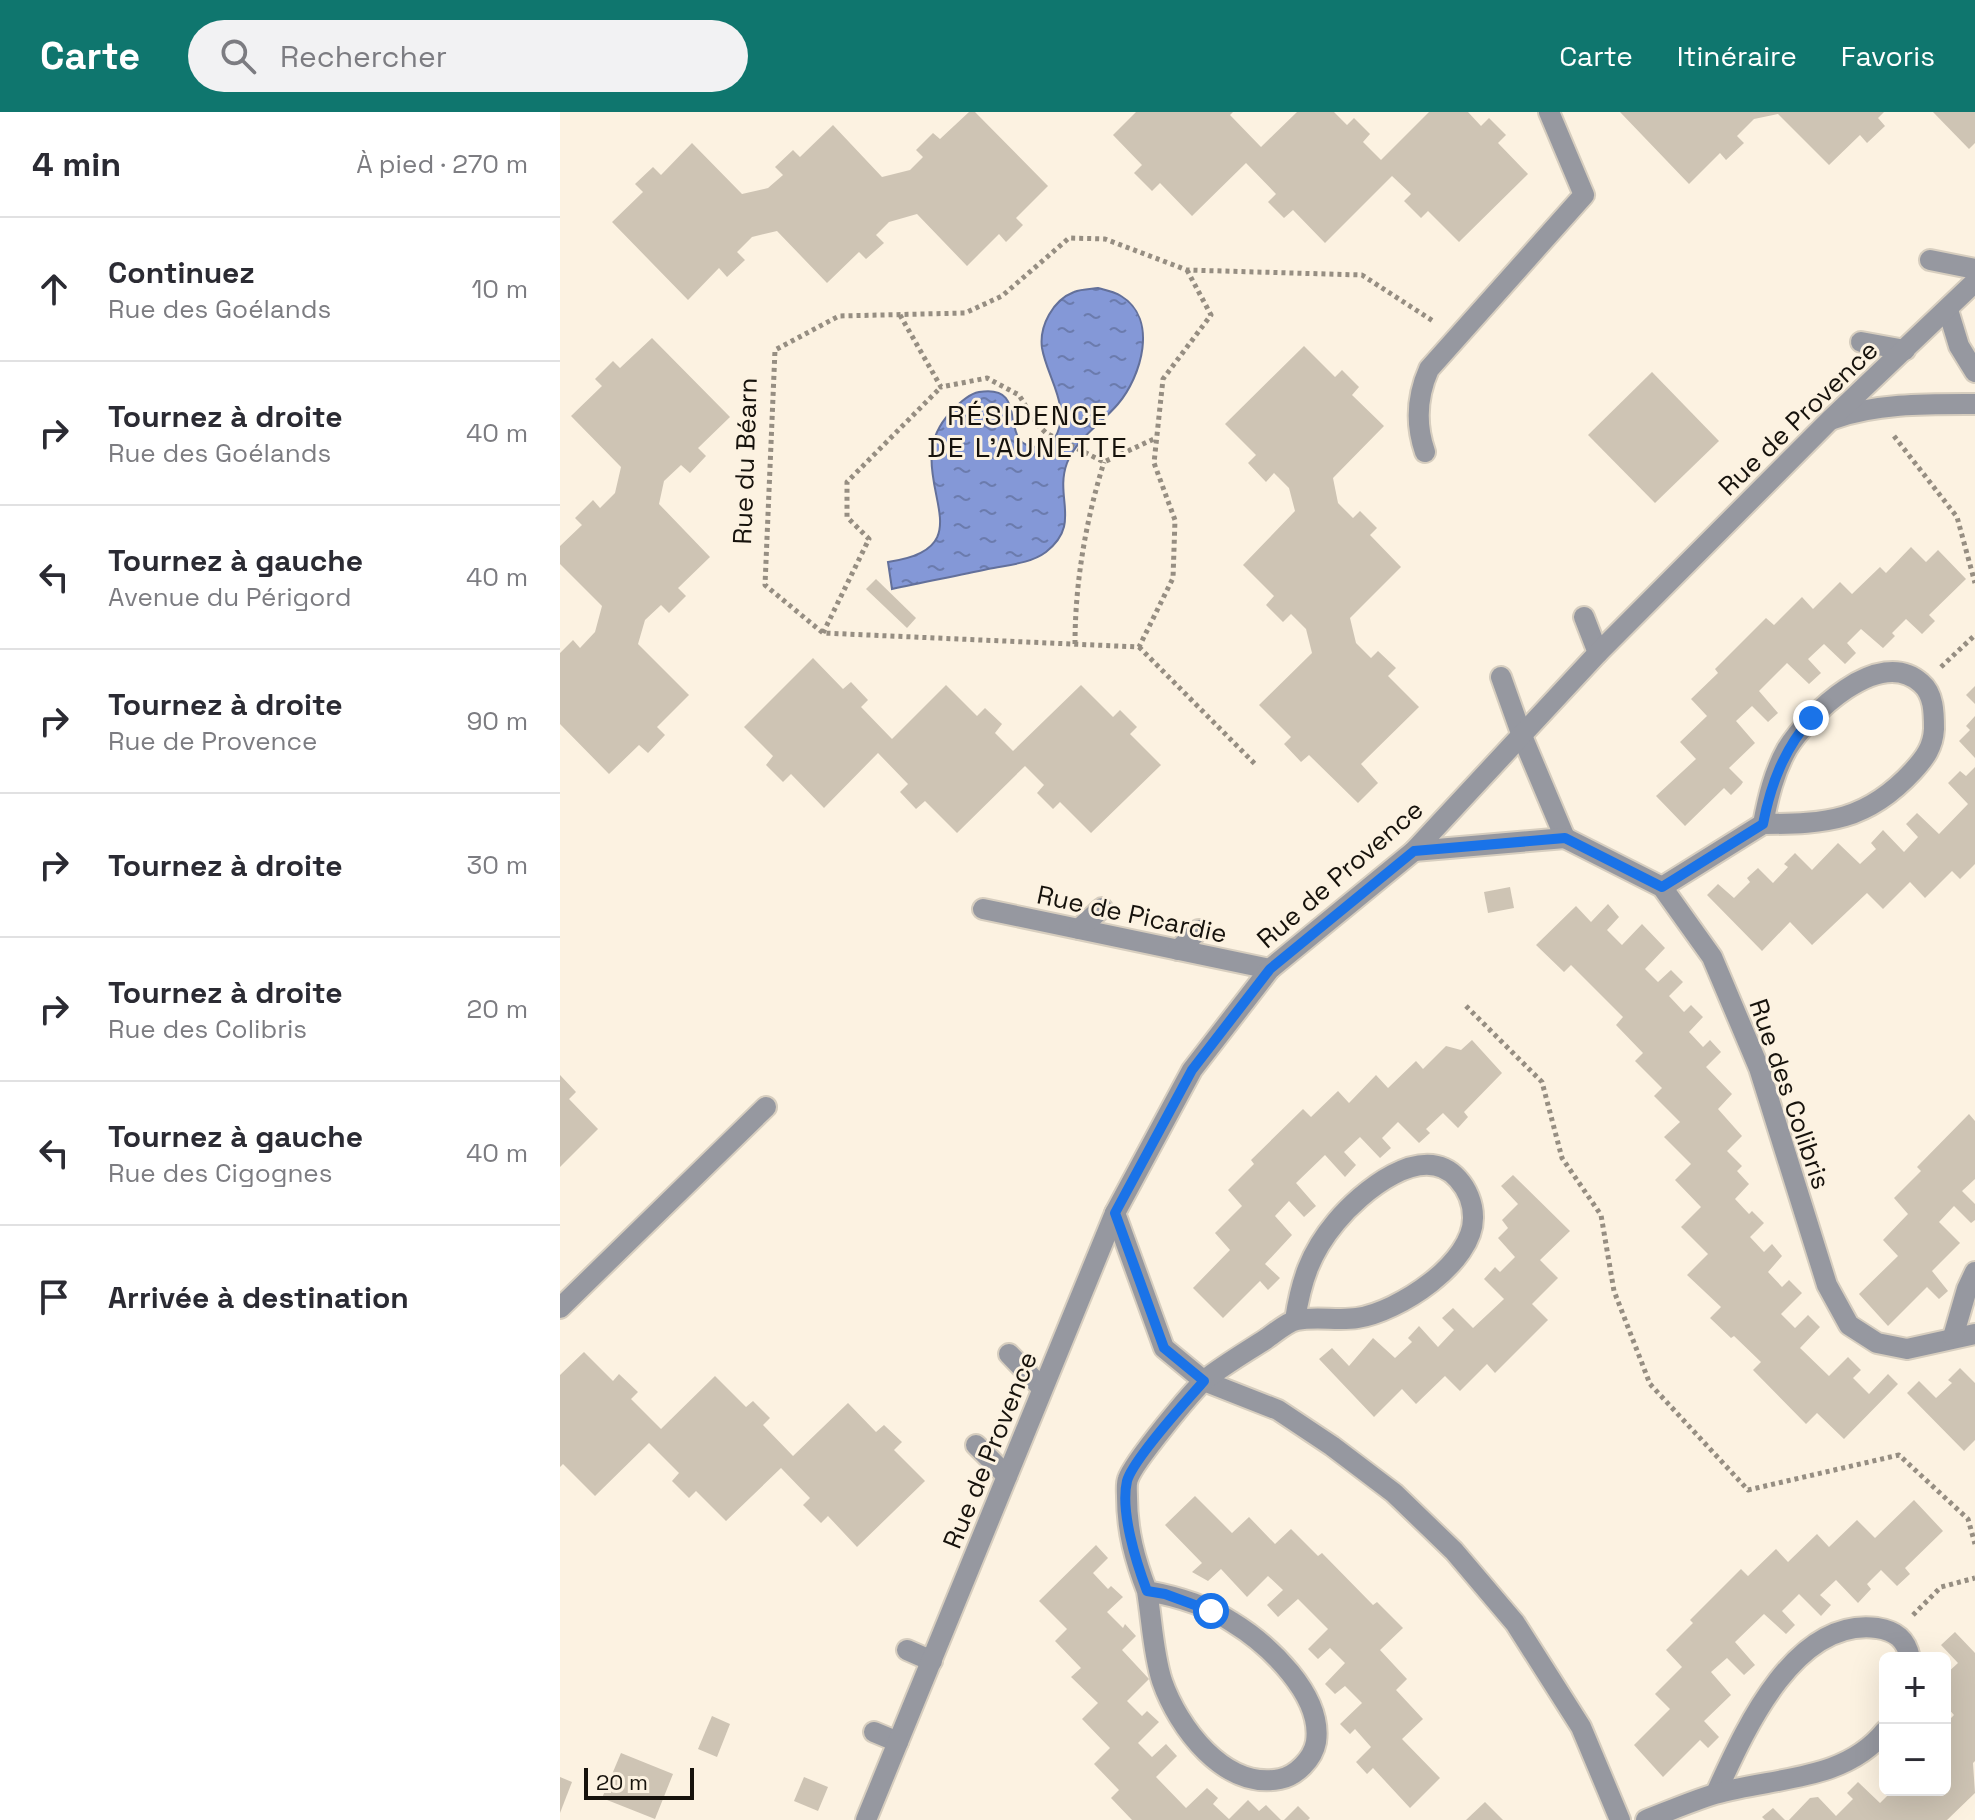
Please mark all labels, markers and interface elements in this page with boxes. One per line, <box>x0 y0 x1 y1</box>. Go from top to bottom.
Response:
search box <box>188 20 748 92</box>
text: Carte <box>40 32 140 80</box>
icon: search <box>216 34 260 78</box>
text: Rechercher <box>280 37 447 76</box>
text: Carte <box>1559 38 1633 74</box>
text: Itinéraire <box>1677 38 1797 74</box>
text: Favoris <box>1841 38 1935 74</box>
text: 4 min <box>32 143 121 186</box>
text: À pied · 270 m <box>356 147 528 181</box>
text: Continuez <box>108 253 255 292</box>
icon: ahead <box>32 267 76 311</box>
text: 10 m <box>471 272 528 306</box>
text: Rue des Goélands <box>108 292 331 326</box>
street label: Rue de Provence <box>1711 333 1885 503</box>
street label: Rue du Béarn <box>725 377 765 545</box>
text: Tournez à droite <box>108 397 342 436</box>
district label: RÉSIDENCE DE L'AUNETTE <box>927 397 1129 465</box>
icon: right <box>32 411 76 455</box>
text: 40 m <box>466 416 528 450</box>
text: Rue des Goélands <box>108 436 331 470</box>
text: Tournez à gauche <box>108 541 363 580</box>
icon: left <box>32 555 76 599</box>
text: 40 m <box>466 560 528 594</box>
text: Avenue du Périgord <box>108 580 351 614</box>
text: Tournez à droite <box>108 685 342 724</box>
icon: right <box>32 699 76 743</box>
route end <box>1793 700 1829 736</box>
text: 90 m <box>466 704 528 738</box>
text: Rue de Provence <box>108 724 317 758</box>
street label: Rue de Provence <box>1250 792 1430 956</box>
icon: right <box>32 843 76 887</box>
text: Tournez à droite <box>108 846 342 885</box>
text: 30 m <box>467 848 528 882</box>
street label: Rue de Picardie <box>1034 877 1230 951</box>
text: Tournez à droite <box>108 973 342 1012</box>
icon: right <box>32 987 76 1031</box>
text: 20 m <box>467 992 528 1026</box>
street label: Rue des Colibris <box>1742 994 1838 1194</box>
text: Rue des Colibris <box>108 1012 307 1046</box>
text: Tournez à gauche <box>108 1117 363 1156</box>
icon: left <box>32 1131 76 1175</box>
text: 40 m <box>466 1136 528 1170</box>
text: Rue des Cigognes <box>108 1156 332 1190</box>
icon: arrive <box>32 1275 76 1319</box>
text: Arrivée à destination <box>108 1278 409 1317</box>
street label: Rue de Provence <box>935 1347 1045 1553</box>
route start <box>1193 1593 1229 1629</box>
map controls <box>1879 1652 1951 1796</box>
button: + <box>1879 1652 1951 1724</box>
button: − <box>1879 1724 1951 1796</box>
scale bar <box>584 1764 694 1800</box>
text: 20 m <box>596 1768 648 1796</box>

